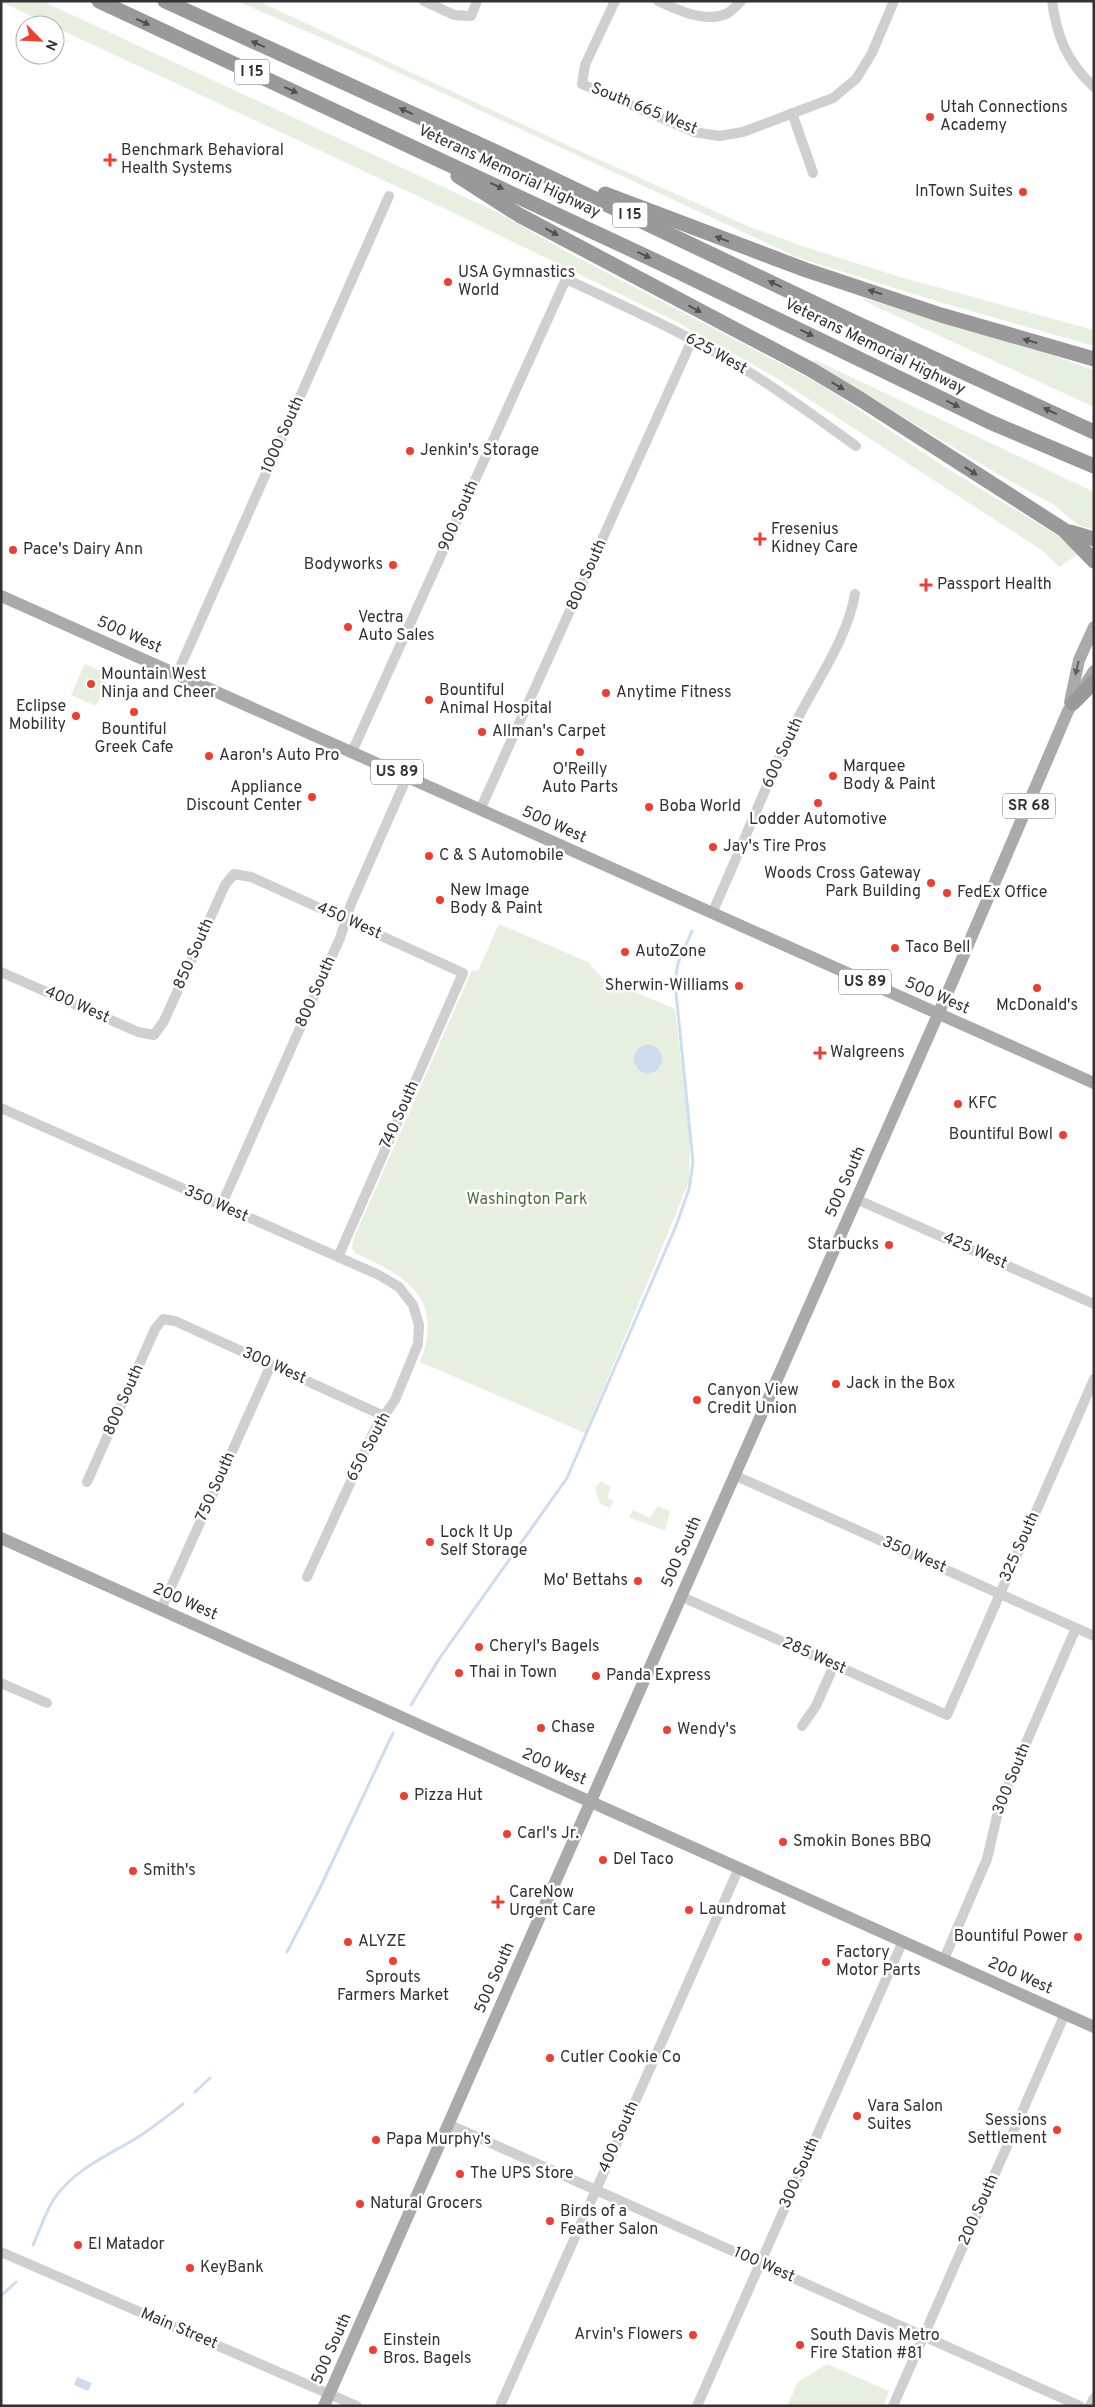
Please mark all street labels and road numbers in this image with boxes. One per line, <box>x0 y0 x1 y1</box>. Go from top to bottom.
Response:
road number: I 15 <box>234 60 270 84</box>
street label: South 665 West <box>588 79 700 139</box>
street label: Veterans Memorial Highway <box>415 121 603 223</box>
road number: I 15 <box>612 202 648 228</box>
street label: Veterans Memorial Highway <box>781 294 969 400</box>
street label: 625 West <box>682 329 750 379</box>
street label: 1000 South <box>257 393 309 477</box>
street label: 900 South <box>434 477 484 555</box>
street label: 800 South <box>562 536 612 614</box>
street label: 500 West <box>94 612 164 658</box>
street label: 600 South <box>758 714 808 792</box>
road number: US 89 <box>371 760 423 784</box>
road number: SR 68 <box>1003 794 1055 818</box>
street label: 500 West <box>519 802 589 848</box>
street label: 450 West <box>314 898 384 944</box>
street label: 850 South <box>169 915 219 993</box>
street label: 800 South <box>291 953 341 1031</box>
road number: US 89 <box>839 970 891 994</box>
street label: 500 West <box>902 973 972 1019</box>
street label: 400 West <box>42 982 112 1028</box>
street label: 740 South <box>376 1078 424 1152</box>
street label: 500 South <box>821 1143 871 1221</box>
street label: 350 West <box>181 1181 251 1227</box>
street label: 425 West <box>940 1228 1010 1274</box>
street label: 300 West <box>239 1343 309 1389</box>
street label: 800 South <box>99 1361 149 1439</box>
street label: 650 South <box>342 1409 396 1485</box>
street label: 750 South <box>192 1449 240 1525</box>
street label: 325 South <box>996 1509 1044 1585</box>
street label: 500 South <box>657 1513 707 1591</box>
street label: 350 West <box>879 1532 949 1578</box>
street label: 200 West <box>150 1579 220 1625</box>
street label: 285 West <box>779 1633 849 1679</box>
street label: 300 South <box>989 1740 1035 1818</box>
street label: 200 West <box>519 1744 589 1790</box>
street label: 500 South <box>470 1939 520 2017</box>
street label: 200 West <box>985 1953 1055 1999</box>
street label: 400 South <box>594 2098 644 2176</box>
street label: 300 South <box>775 2134 825 2212</box>
street label: 200 South <box>954 2171 1004 2249</box>
street label: 100 West <box>730 2243 798 2287</box>
street label: Main Street <box>137 2304 221 2354</box>
street label: 500 South <box>307 2310 357 2388</box>

